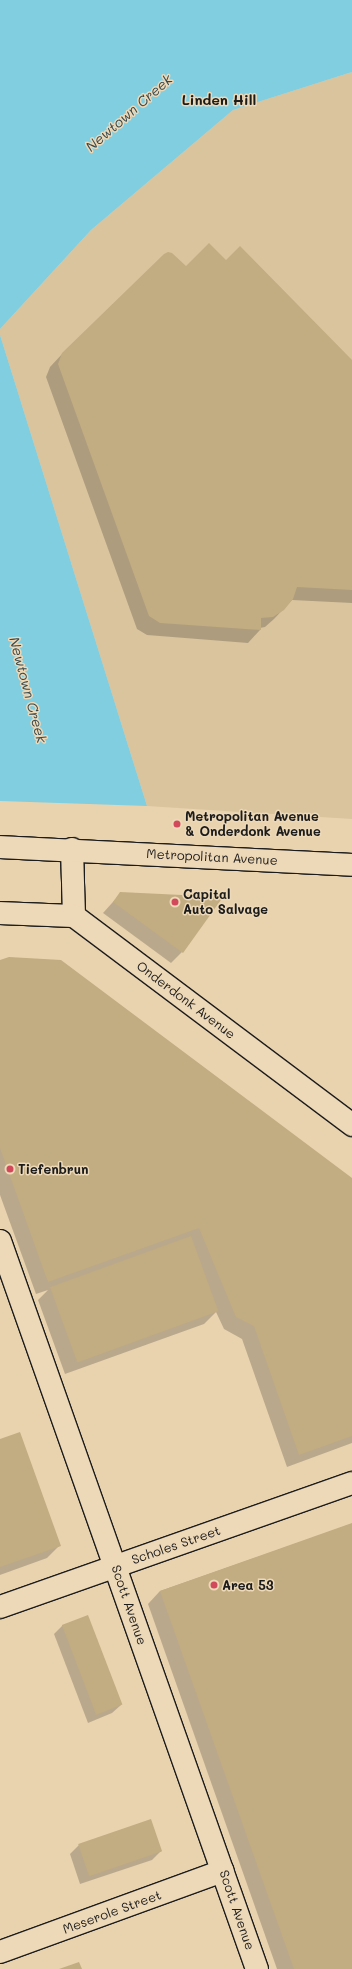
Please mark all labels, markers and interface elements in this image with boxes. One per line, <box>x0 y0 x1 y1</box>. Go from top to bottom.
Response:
water label: Newtown Creek <box>82 71 176 155</box>
district label: Linden Hill <box>182 92 256 108</box>
water label: Newtown Creek <box>6 635 50 745</box>
place label: Metropolitan Avenue & Onderdonk Avenue <box>185 809 321 840</box>
marker: Metropolitan Avenue & Onderdonk Avenue <box>172 819 182 829</box>
street label: Metropolitan Avenue <box>146 846 278 868</box>
place label: Capital Auto Salvage <box>183 887 268 918</box>
marker: Capital Auto Salvage <box>170 897 180 907</box>
street label: Onderdonk Avenue <box>134 958 238 1042</box>
place label: Tiefenbrun <box>18 1161 89 1177</box>
marker: Tiefenbrun <box>5 1164 15 1174</box>
street label: Scholes Street <box>129 1522 223 1568</box>
street label: Scott Avenue <box>108 1563 150 1647</box>
place label: Area 53 <box>222 1577 274 1593</box>
marker: Area 53 <box>209 1580 219 1590</box>
street label: Scott Avenue <box>216 1868 258 1952</box>
street label: Meserole Street <box>61 1887 163 1937</box>

